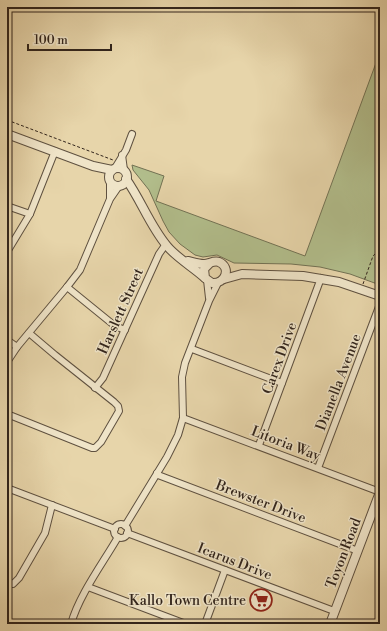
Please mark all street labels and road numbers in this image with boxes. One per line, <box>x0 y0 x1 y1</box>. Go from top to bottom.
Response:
street label: Harslett Street <box>94 265 148 357</box>
street label: Carex Drive <box>259 320 301 397</box>
street label: Dianella Avenue <box>312 331 366 433</box>
street label: Litoria Way <box>248 422 323 465</box>
street label: Brewster Drive <box>212 476 308 527</box>
street label: Toyon Road <box>322 515 366 591</box>
street label: Icarus Drive <box>195 539 275 584</box>

